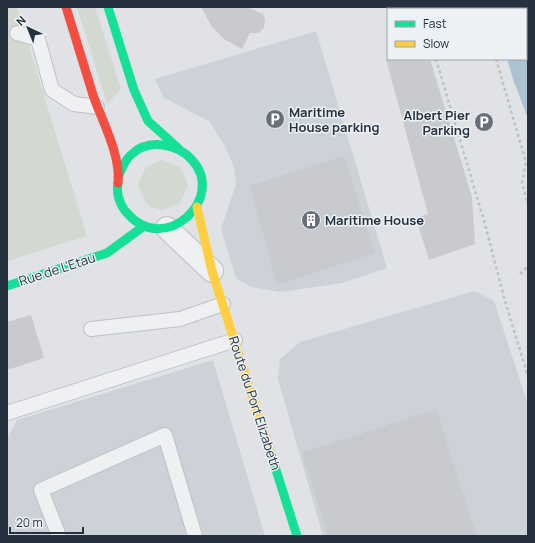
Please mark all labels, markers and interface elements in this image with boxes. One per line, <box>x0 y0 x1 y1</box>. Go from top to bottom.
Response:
north arrow <box>8 8 48 48</box>
legend <box>387 8 527 60</box>
text: N <box>13 12 29 29</box>
text: Fast <box>423 15 447 32</box>
text: Slow <box>423 35 449 52</box>
place label: Maritime House parking <box>289 103 379 136</box>
place label: Albert Pier Parking <box>403 106 470 139</box>
parking icon: Maritime House parking <box>264 108 286 130</box>
parking icon: Albert Pier Parking <box>473 111 495 133</box>
building icon: Maritime House <box>300 209 322 231</box>
place label: Maritime House <box>325 211 424 229</box>
street label: Rue de L'Etau <box>16 248 98 290</box>
street label: Route du Port Elizabeth <box>225 334 285 472</box>
scale bar <box>10 509 83 535</box>
text: 20 m <box>16 514 43 531</box>

